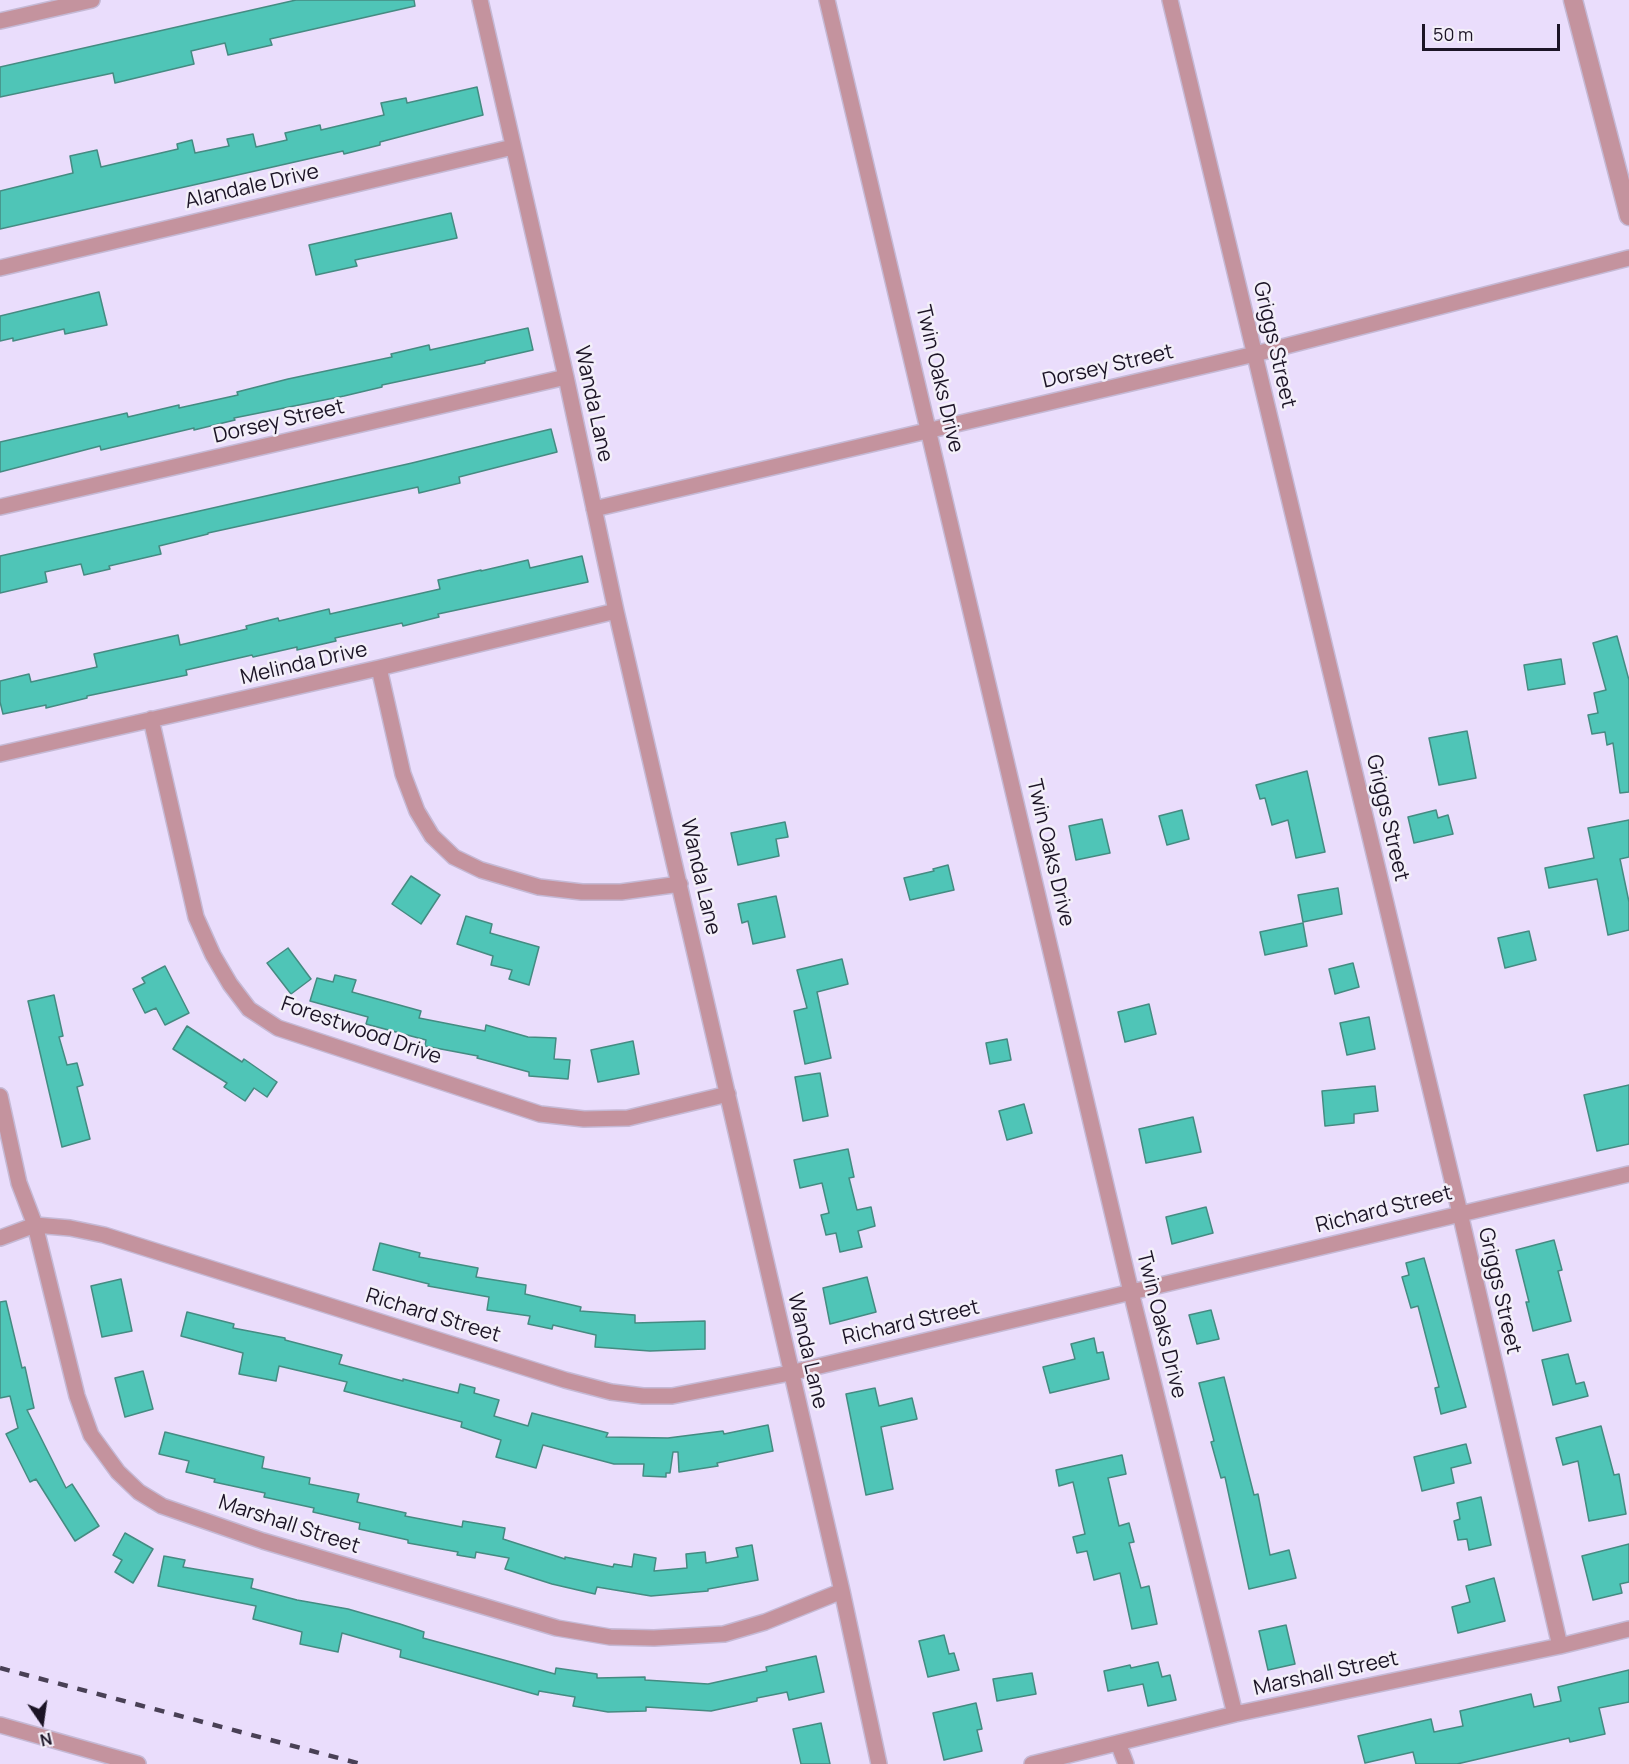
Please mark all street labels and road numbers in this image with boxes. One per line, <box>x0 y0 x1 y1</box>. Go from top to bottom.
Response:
street label: Alandale Drive <box>182 159 322 215</box>
street label: Griggs Street <box>1247 279 1301 411</box>
street label: Twin Oaks Drive <box>910 303 968 455</box>
street label: Dorsey Street <box>1040 340 1176 394</box>
street label: Wanda Lane <box>568 344 618 464</box>
street label: Dorsey Street <box>211 395 347 449</box>
street label: Melinda Drive <box>238 637 370 691</box>
street label: Griggs Street <box>1360 752 1414 884</box>
street label: Twin Oaks Drive <box>1021 777 1079 929</box>
street label: Wanda Lane <box>674 817 726 937</box>
street label: Forestwood Drive <box>277 992 445 1070</box>
street label: Richard Street <box>1313 1181 1455 1239</box>
street label: Griggs Street <box>1472 1225 1526 1357</box>
street label: Twin Oaks Drive <box>1131 1249 1191 1401</box>
street label: Richard Street <box>363 1284 503 1348</box>
street label: Wanda Lane <box>781 1291 833 1411</box>
street label: Richard Street <box>840 1295 982 1351</box>
street label: Marshall Street <box>215 1490 363 1560</box>
street label: Marshall Street <box>1251 1646 1401 1702</box>

